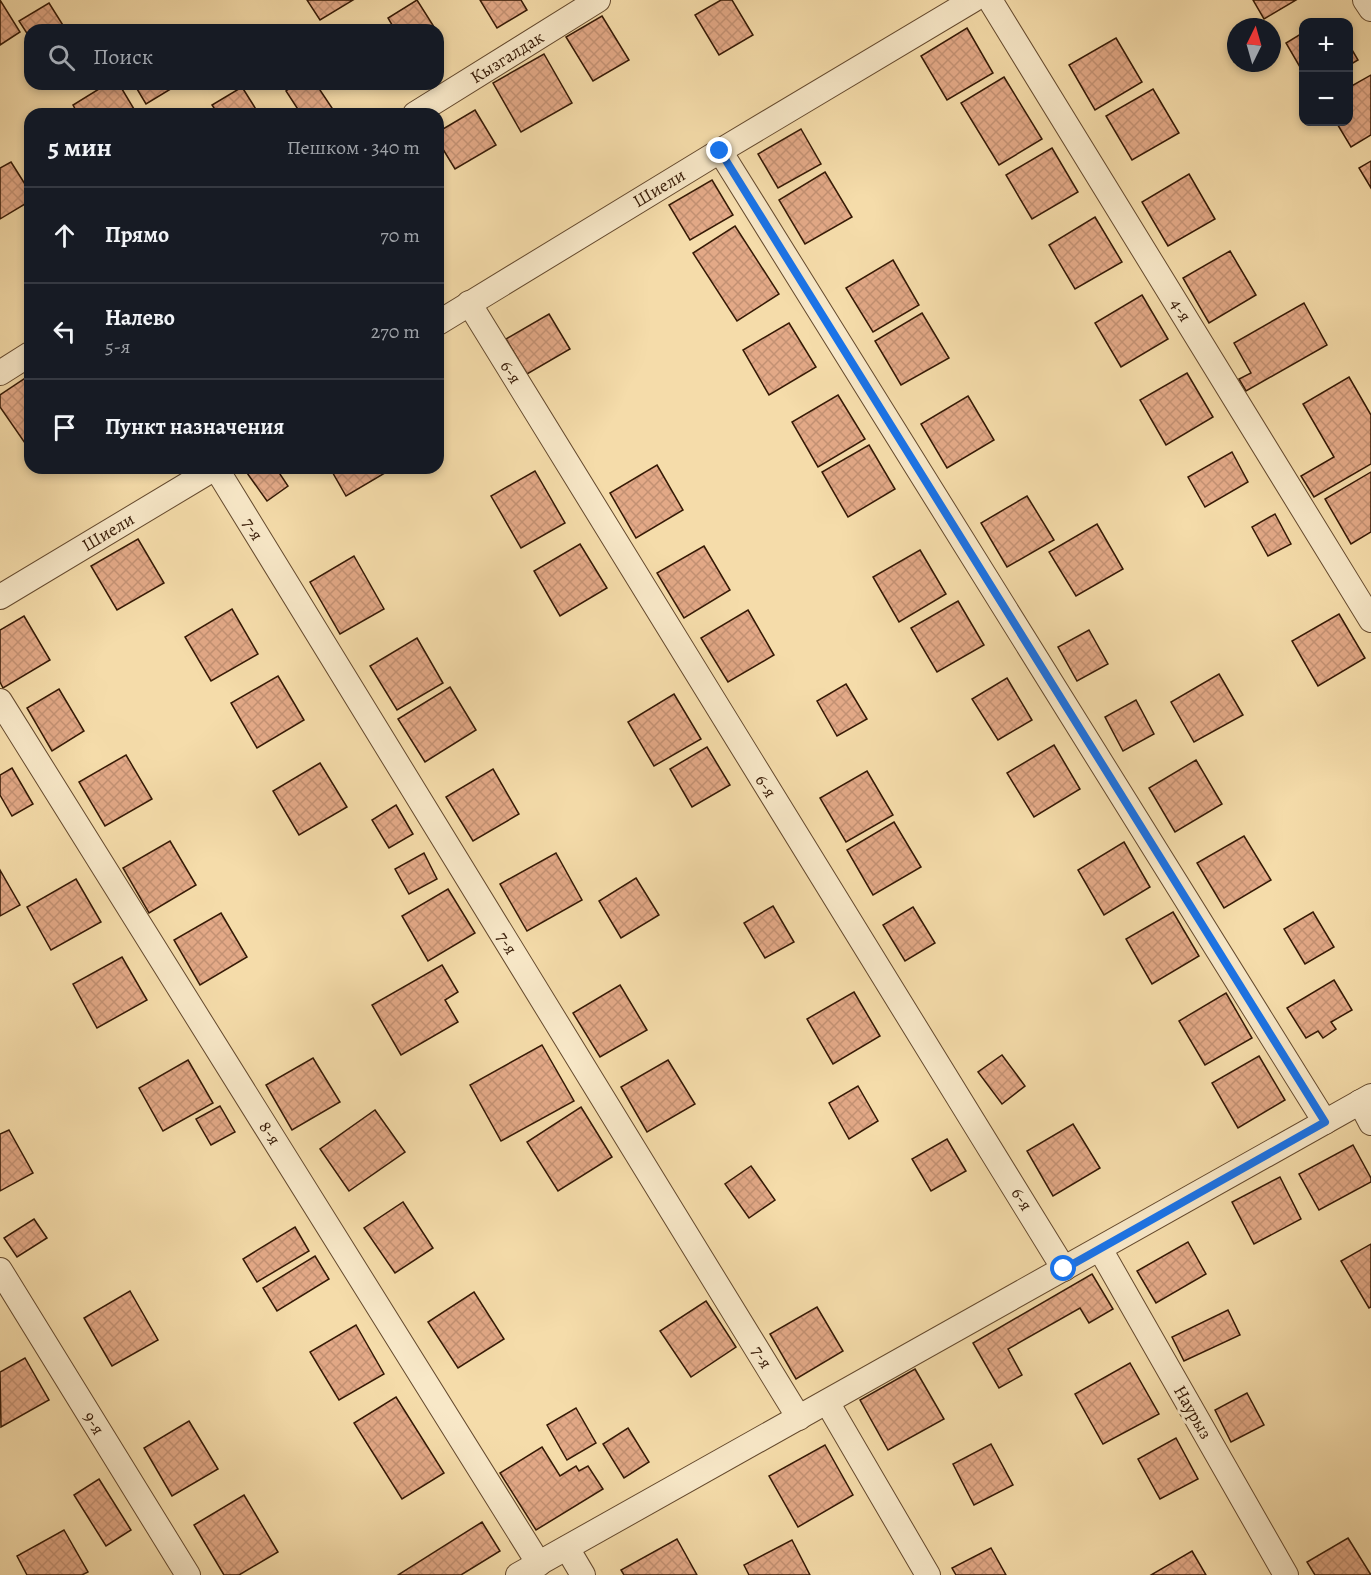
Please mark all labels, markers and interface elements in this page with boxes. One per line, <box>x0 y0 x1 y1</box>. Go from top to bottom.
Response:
north arrow <box>1227 18 1281 72</box>
map controls <box>1299 18 1353 126</box>
button: + <box>1299 18 1353 72</box>
search box <box>24 24 444 90</box>
street label: Кызгалдак <box>466 25 548 89</box>
icon: search <box>45 41 78 74</box>
text: Поиск <box>93 42 153 72</box>
button: − <box>1299 72 1353 126</box>
text: 5 мин <box>48 130 112 165</box>
text: Пешком · 340 m <box>287 134 420 161</box>
route end <box>706 137 732 163</box>
street label: Шиели <box>628 163 690 213</box>
icon: ahead <box>48 219 81 252</box>
text: Прямо <box>105 220 169 250</box>
text: 70 m <box>380 222 420 249</box>
street label: 4-я <box>1165 294 1197 326</box>
text: Налево <box>105 303 175 333</box>
icon: left <box>48 315 81 348</box>
text: 270 m <box>371 318 420 345</box>
text: 5-я <box>105 333 130 360</box>
street label: 6-я <box>495 356 527 388</box>
icon: arrive <box>48 411 81 444</box>
text: Пункт назначения <box>105 412 284 442</box>
street label: Шиели <box>77 507 139 557</box>
street label: 7-я <box>237 513 269 545</box>
street label: 6-я <box>750 770 782 802</box>
street label: 7-я <box>491 927 523 959</box>
street label: 8-я <box>253 1117 287 1149</box>
street label: 6-я <box>1006 1183 1038 1215</box>
route start <box>1050 1255 1076 1281</box>
street label: 7-я <box>746 1341 778 1373</box>
street label: Наурыз <box>1168 1381 1218 1443</box>
street label: 9-я <box>78 1407 110 1439</box>

